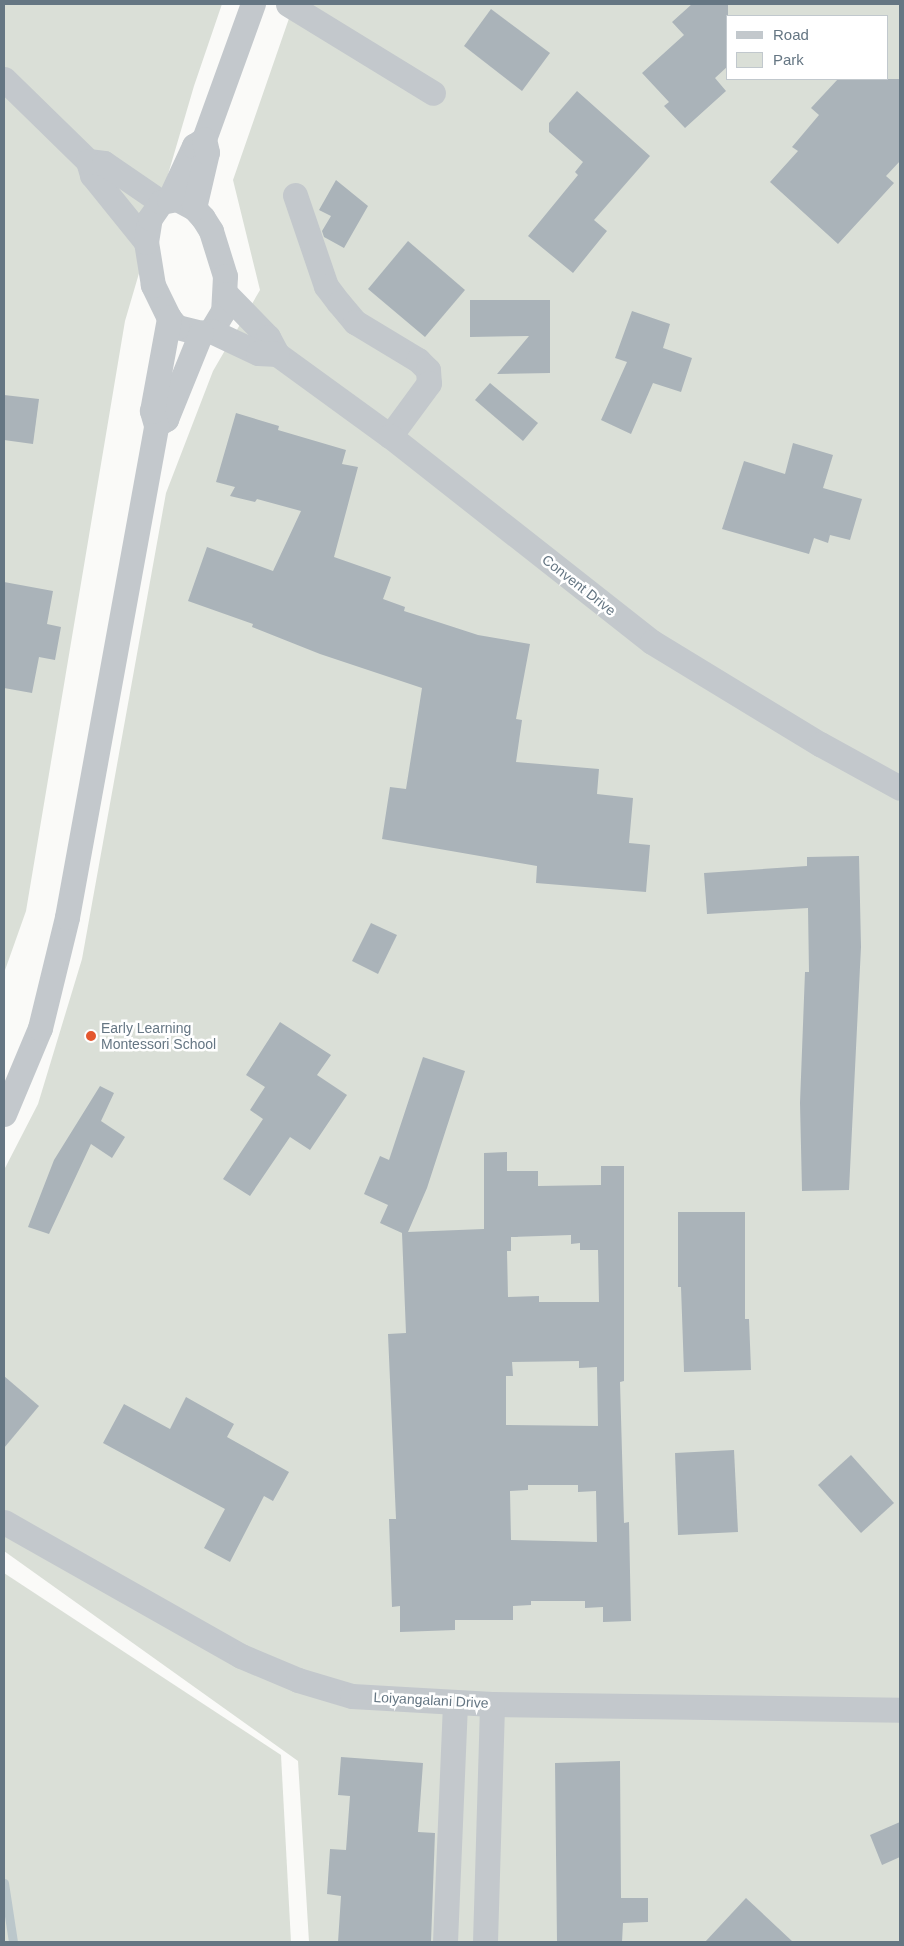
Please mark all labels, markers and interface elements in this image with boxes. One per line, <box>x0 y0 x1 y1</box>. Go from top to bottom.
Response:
legend <box>726 15 889 80</box>
text: Road <box>773 26 809 43</box>
text: Park <box>773 51 804 68</box>
street label: Convent Drive <box>539 551 619 619</box>
place label: Early Learning Montessori School <box>101 1020 216 1052</box>
marker: Early Learning Montessori School <box>85 1030 97 1042</box>
street label: Loiyangalani Drive <box>373 1689 489 1711</box>

